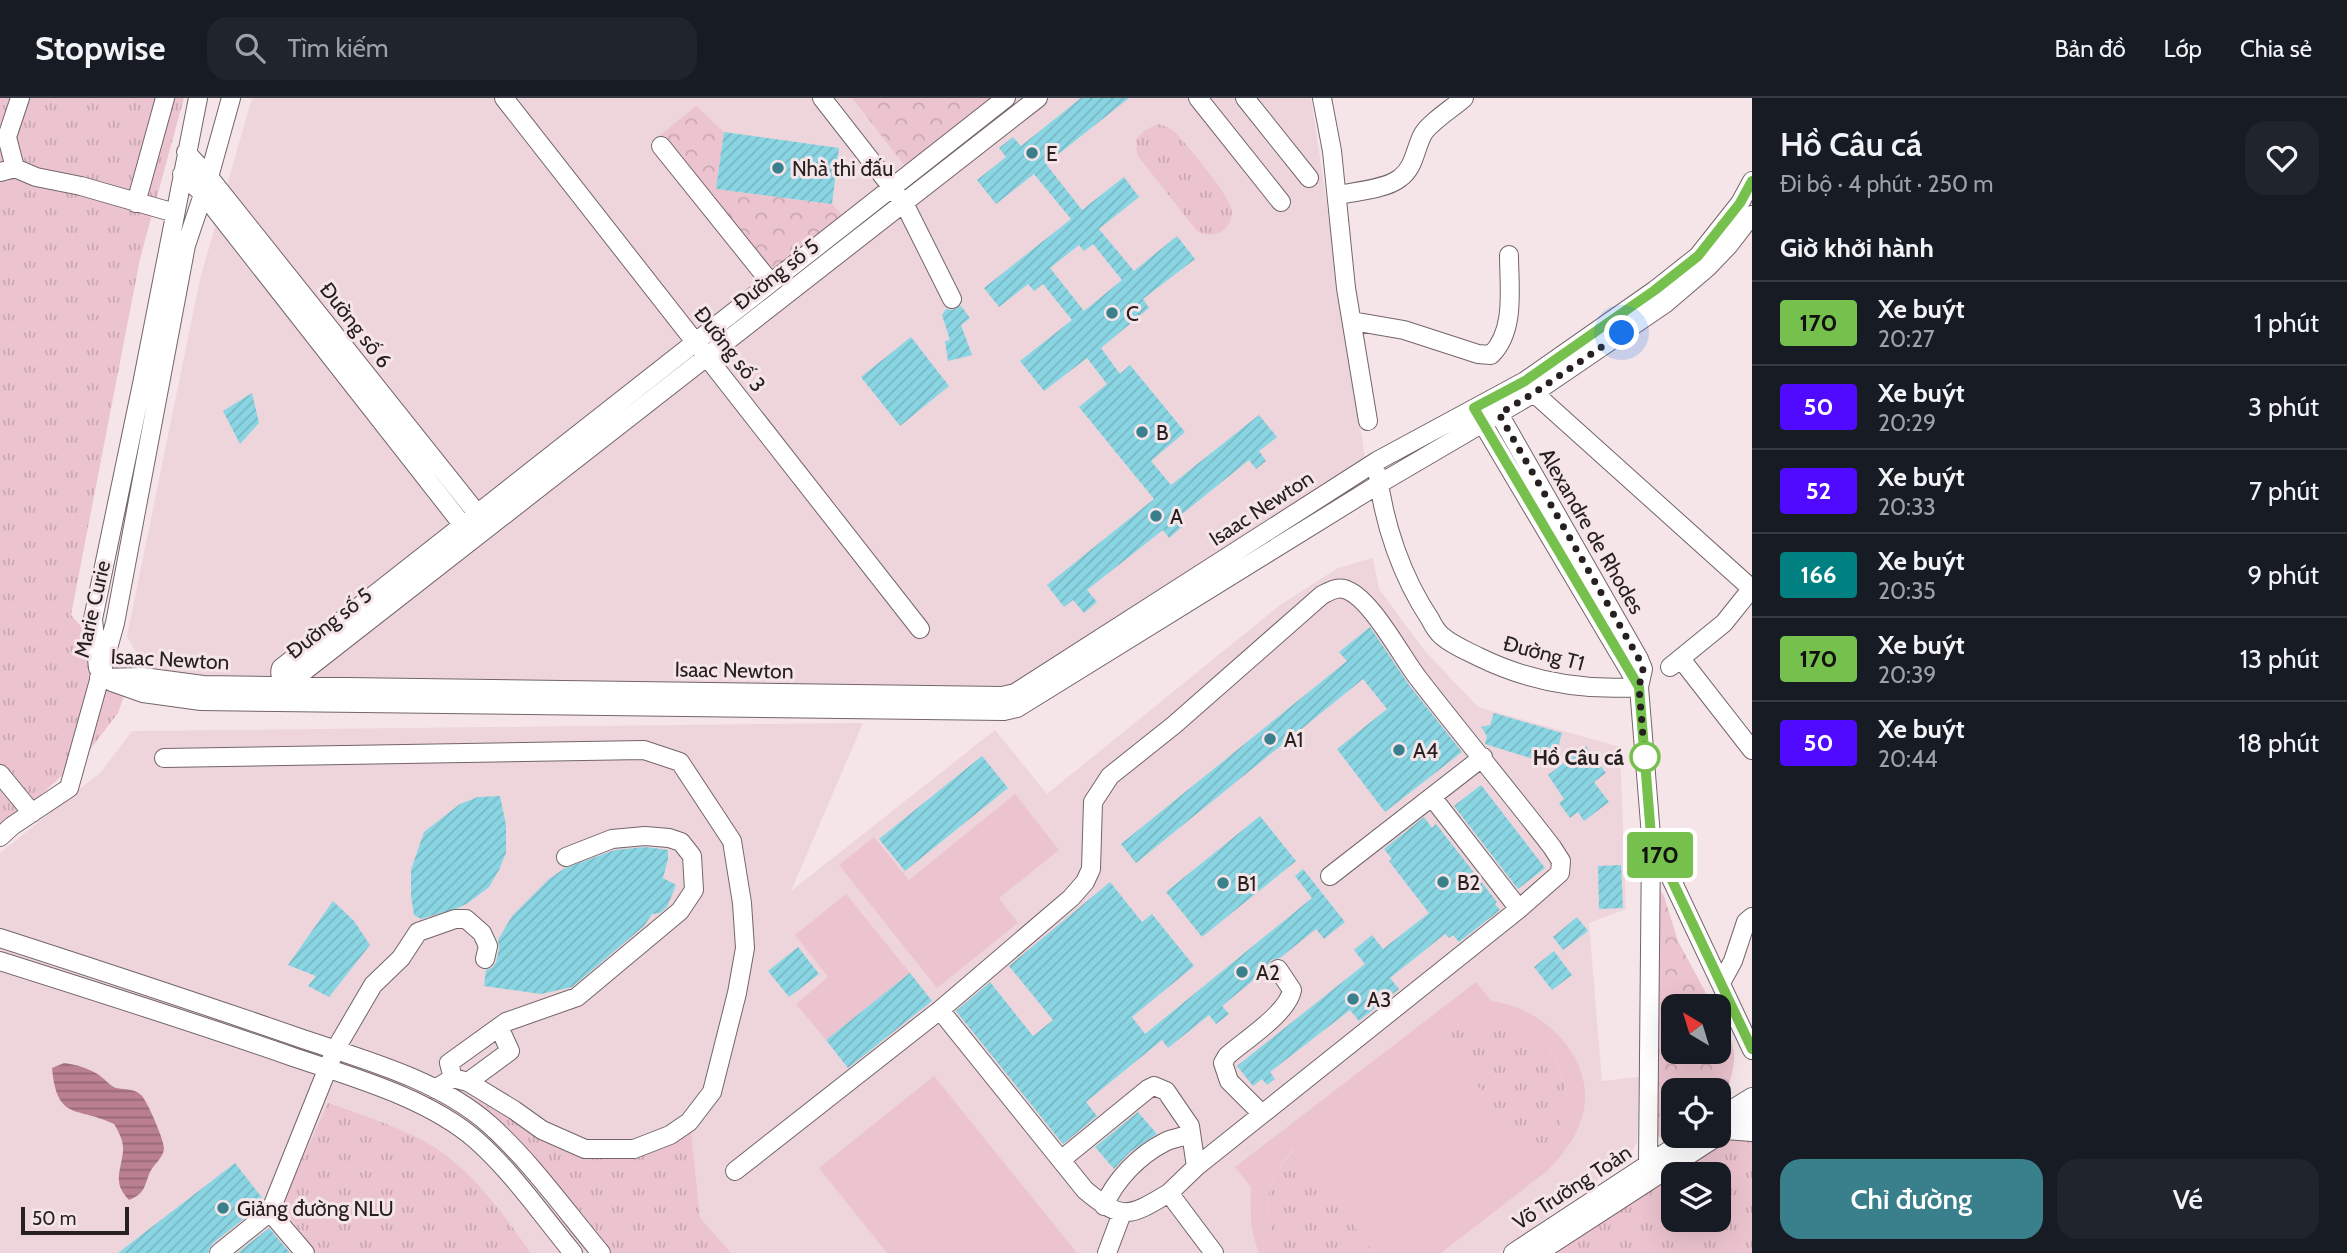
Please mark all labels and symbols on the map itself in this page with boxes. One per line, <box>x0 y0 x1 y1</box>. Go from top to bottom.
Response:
place label: E <box>1046 141 1058 166</box>
marker: E <box>1024 145 1040 161</box>
place label: Nhà thi đấu <box>792 156 893 181</box>
marker: Nhà thi đấu <box>770 160 786 176</box>
street label: Đường số 5 <box>728 233 824 315</box>
street label: Đường số 6 <box>315 277 397 373</box>
street label: Đường số 3 <box>689 301 771 397</box>
place label: C <box>1126 301 1139 326</box>
marker: C <box>1104 305 1120 321</box>
your location <box>1604 315 1639 350</box>
place label: B <box>1156 420 1169 445</box>
marker: B <box>1134 424 1150 440</box>
street label: Alexandre de Rhodes <box>1534 444 1650 619</box>
street label: Isaac Newton <box>1204 465 1318 551</box>
place label: A <box>1170 504 1183 529</box>
marker: A <box>1148 508 1164 524</box>
street label: Marie Curie <box>69 558 115 660</box>
street label: Đường số 5 <box>281 582 377 664</box>
street label: Đường T1 <box>1501 630 1587 676</box>
street label: Isaac Newton <box>110 643 230 675</box>
street label: Isaac Newton <box>674 656 794 684</box>
place label: A1 <box>1284 727 1303 752</box>
marker: A1 <box>1262 731 1278 747</box>
place label: A4 <box>1413 738 1438 763</box>
marker: A4 <box>1391 742 1407 758</box>
marker: Hồ Câu cá <box>1630 742 1660 772</box>
place label: Hồ Câu cá <box>1533 745 1625 770</box>
line badge: 170 <box>1620 832 1700 878</box>
place label: B2 <box>1457 870 1480 895</box>
place label: B1 <box>1237 871 1256 896</box>
marker: B2 <box>1435 874 1451 890</box>
marker: B1 <box>1215 875 1231 891</box>
place label: A2 <box>1256 960 1280 985</box>
marker: A2 <box>1234 964 1250 980</box>
place label: A3 <box>1367 987 1391 1012</box>
marker: A3 <box>1345 991 1361 1007</box>
north arrow <box>1661 994 1731 1064</box>
street label: Võ Trường Toản <box>1508 1139 1636 1235</box>
place label: Giảng đường NLU <box>237 1196 394 1221</box>
marker: Giảng đường NLU <box>215 1200 231 1216</box>
scale bar <box>21 1204 130 1236</box>

